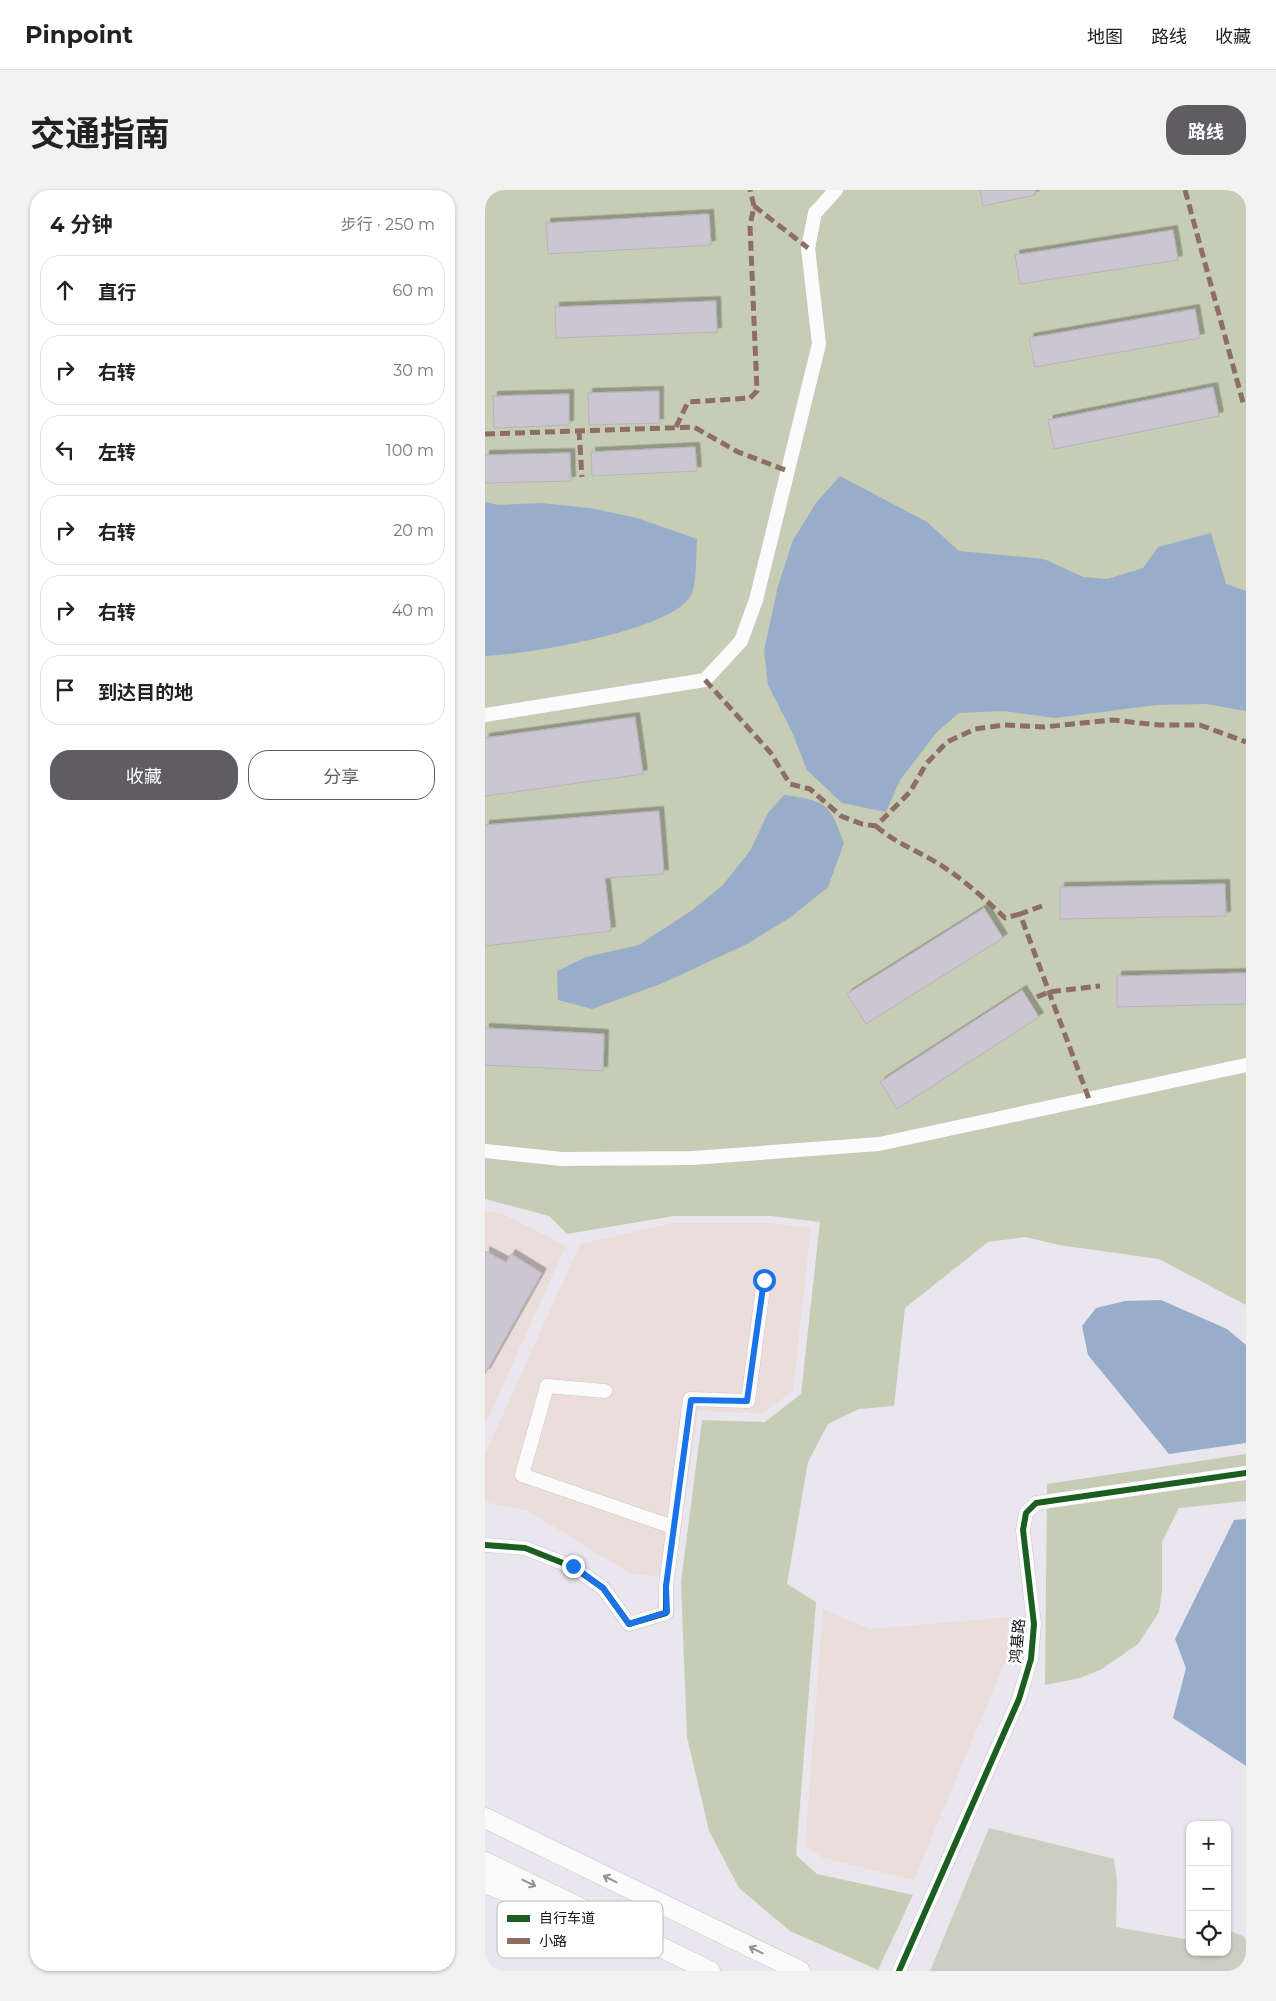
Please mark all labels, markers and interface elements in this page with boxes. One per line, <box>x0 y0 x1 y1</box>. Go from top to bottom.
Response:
text: Pinpoint <box>25 20 133 49</box>
text: 地图 <box>1087 26 1123 48</box>
text: 路线 <box>1151 26 1187 48</box>
text: 收藏 <box>1215 26 1251 48</box>
button: 路线 <box>1166 105 1246 155</box>
text: 交通指南 <box>30 112 170 155</box>
text: 4 分钟 <box>50 212 112 237</box>
text: 步行 · 250 m <box>341 215 435 234</box>
icon: ahead <box>51 276 79 304</box>
text: 直行 <box>98 281 136 304</box>
text: 60 m <box>392 281 434 300</box>
icon: right <box>51 356 79 384</box>
text: 右转 <box>98 361 136 384</box>
text: 30 m <box>393 361 434 380</box>
icon: left <box>51 436 79 464</box>
text: 左转 <box>98 441 136 464</box>
text: 100 m <box>386 441 434 460</box>
icon: right <box>51 516 79 544</box>
text: 右转 <box>98 521 136 544</box>
text: 20 m <box>393 521 434 540</box>
icon: right <box>51 596 79 624</box>
text: 右转 <box>98 601 136 624</box>
text: 40 m <box>392 601 434 620</box>
icon: arrive <box>51 676 79 704</box>
text: 到达目的地 <box>98 681 193 704</box>
button: 收藏 <box>50 750 238 800</box>
button: 分享 <box>248 750 435 800</box>
route start <box>753 1269 776 1292</box>
route end <box>562 1555 585 1578</box>
street label: 鸿基路 <box>1006 1618 1028 1664</box>
map controls <box>1186 1821 1231 1956</box>
button: + <box>1186 1821 1231 1866</box>
button: − <box>1186 1866 1231 1911</box>
one-way arrow <box>603 1874 618 1883</box>
one-way arrow <box>521 1879 536 1888</box>
legend <box>497 1901 663 1958</box>
text: 自行车道 <box>539 1909 595 1927</box>
button: locate <box>1186 1911 1231 1956</box>
text: 小路 <box>539 1932 567 1950</box>
one-way arrow <box>749 1945 764 1954</box>

